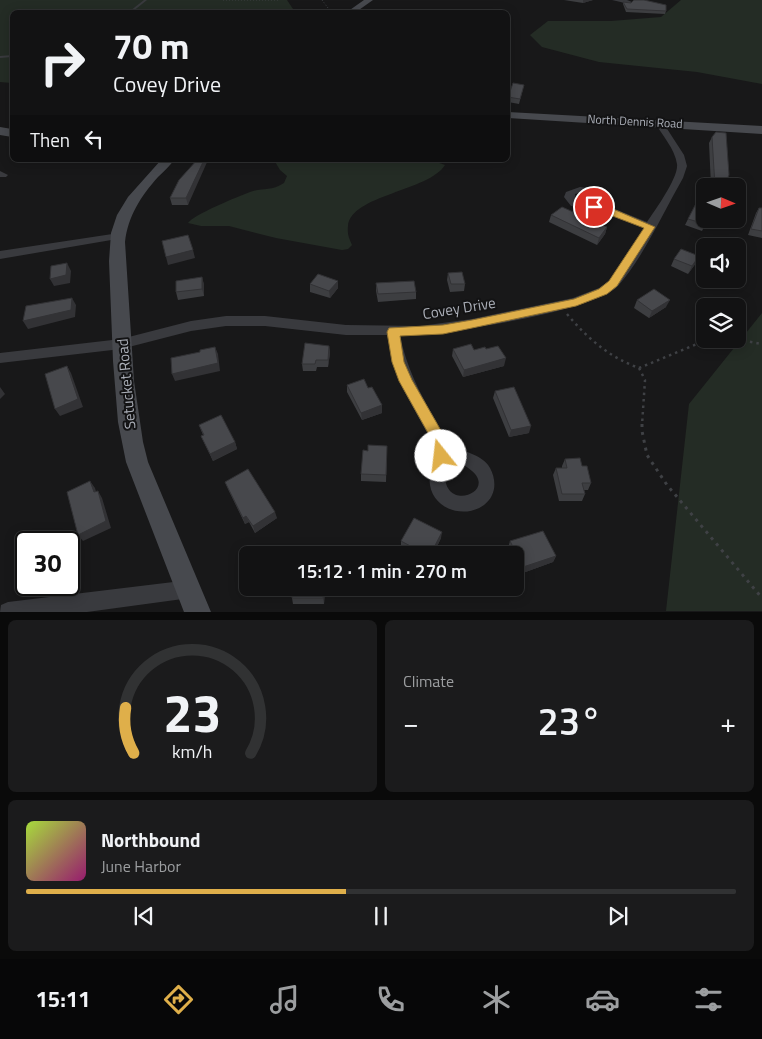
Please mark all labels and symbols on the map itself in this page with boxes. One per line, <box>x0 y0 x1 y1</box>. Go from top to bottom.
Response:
street label: North Dennis Road <box>587 109 683 133</box>
north arrow <box>696 178 746 228</box>
pin <box>573 186 615 228</box>
street label: Covey Drive <box>421 291 497 325</box>
street label: Setucket Road <box>111 338 141 430</box>
position arrow <box>414 429 466 481</box>
speed limit sign: 30 <box>15 531 80 596</box>

